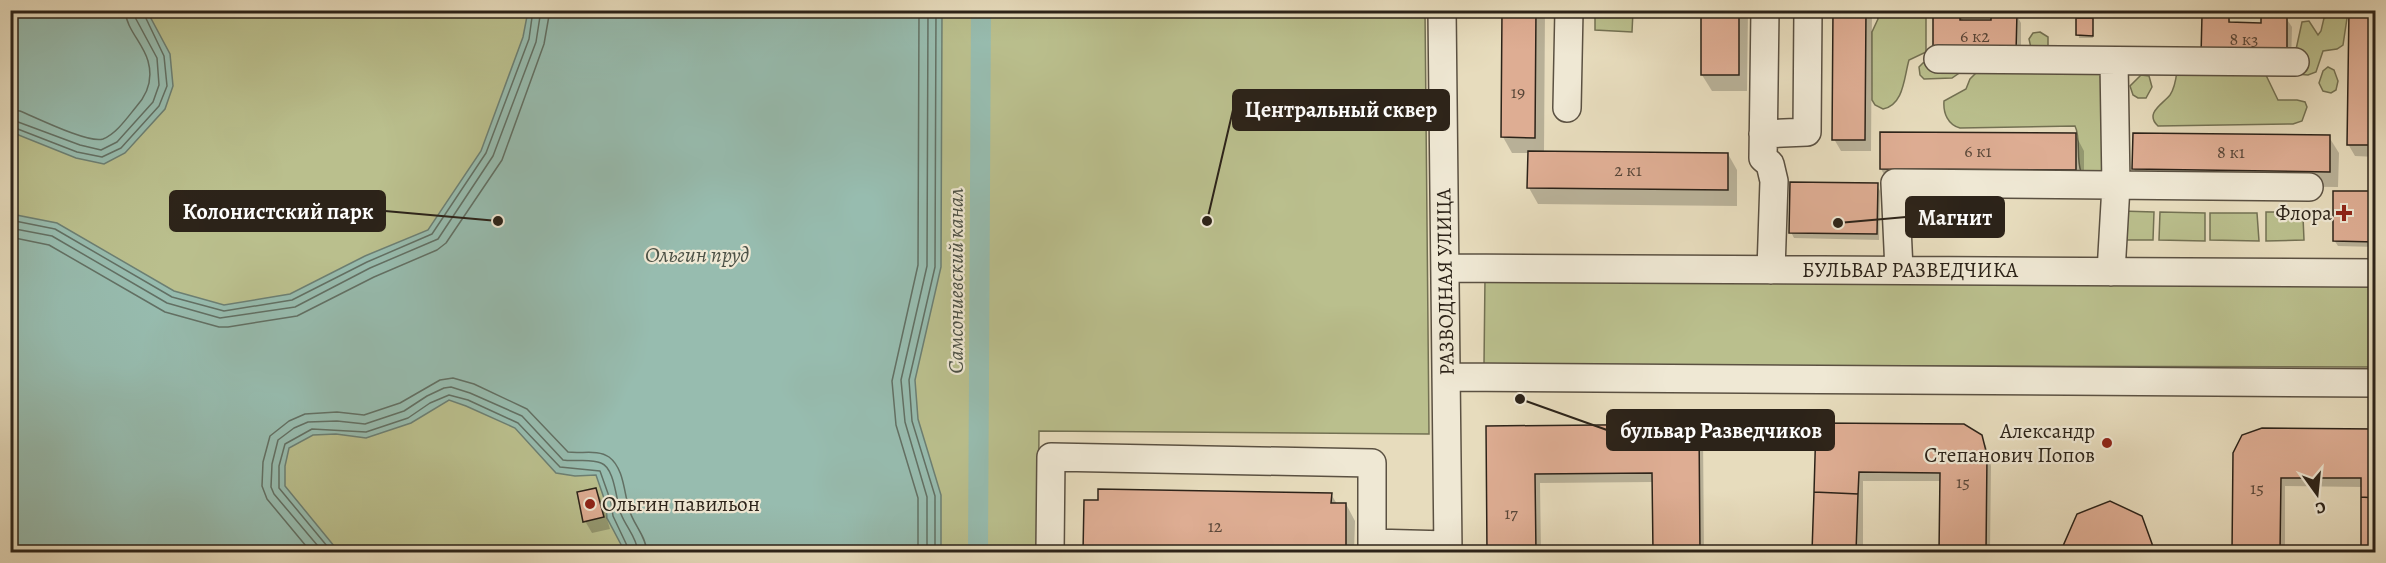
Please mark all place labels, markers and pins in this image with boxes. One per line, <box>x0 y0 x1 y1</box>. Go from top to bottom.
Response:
callout: Центральный сквер <box>1233 90 1449 130</box>
callout: Колонистский парк <box>170 191 385 231</box>
callout: Магнит <box>1906 197 2004 237</box>
place label: Флора <box>2275 199 2332 227</box>
marker: Флора <box>2337 206 2351 220</box>
callout: бульвар Разведчиков <box>1607 410 1834 450</box>
place label: Александр Степанович Попов <box>1924 417 2095 469</box>
marker: Александр Степанович Попов <box>2100 436 2114 450</box>
place label: Ольгин павильон <box>602 490 760 518</box>
marker: Ольгин павильон <box>583 497 597 511</box>

